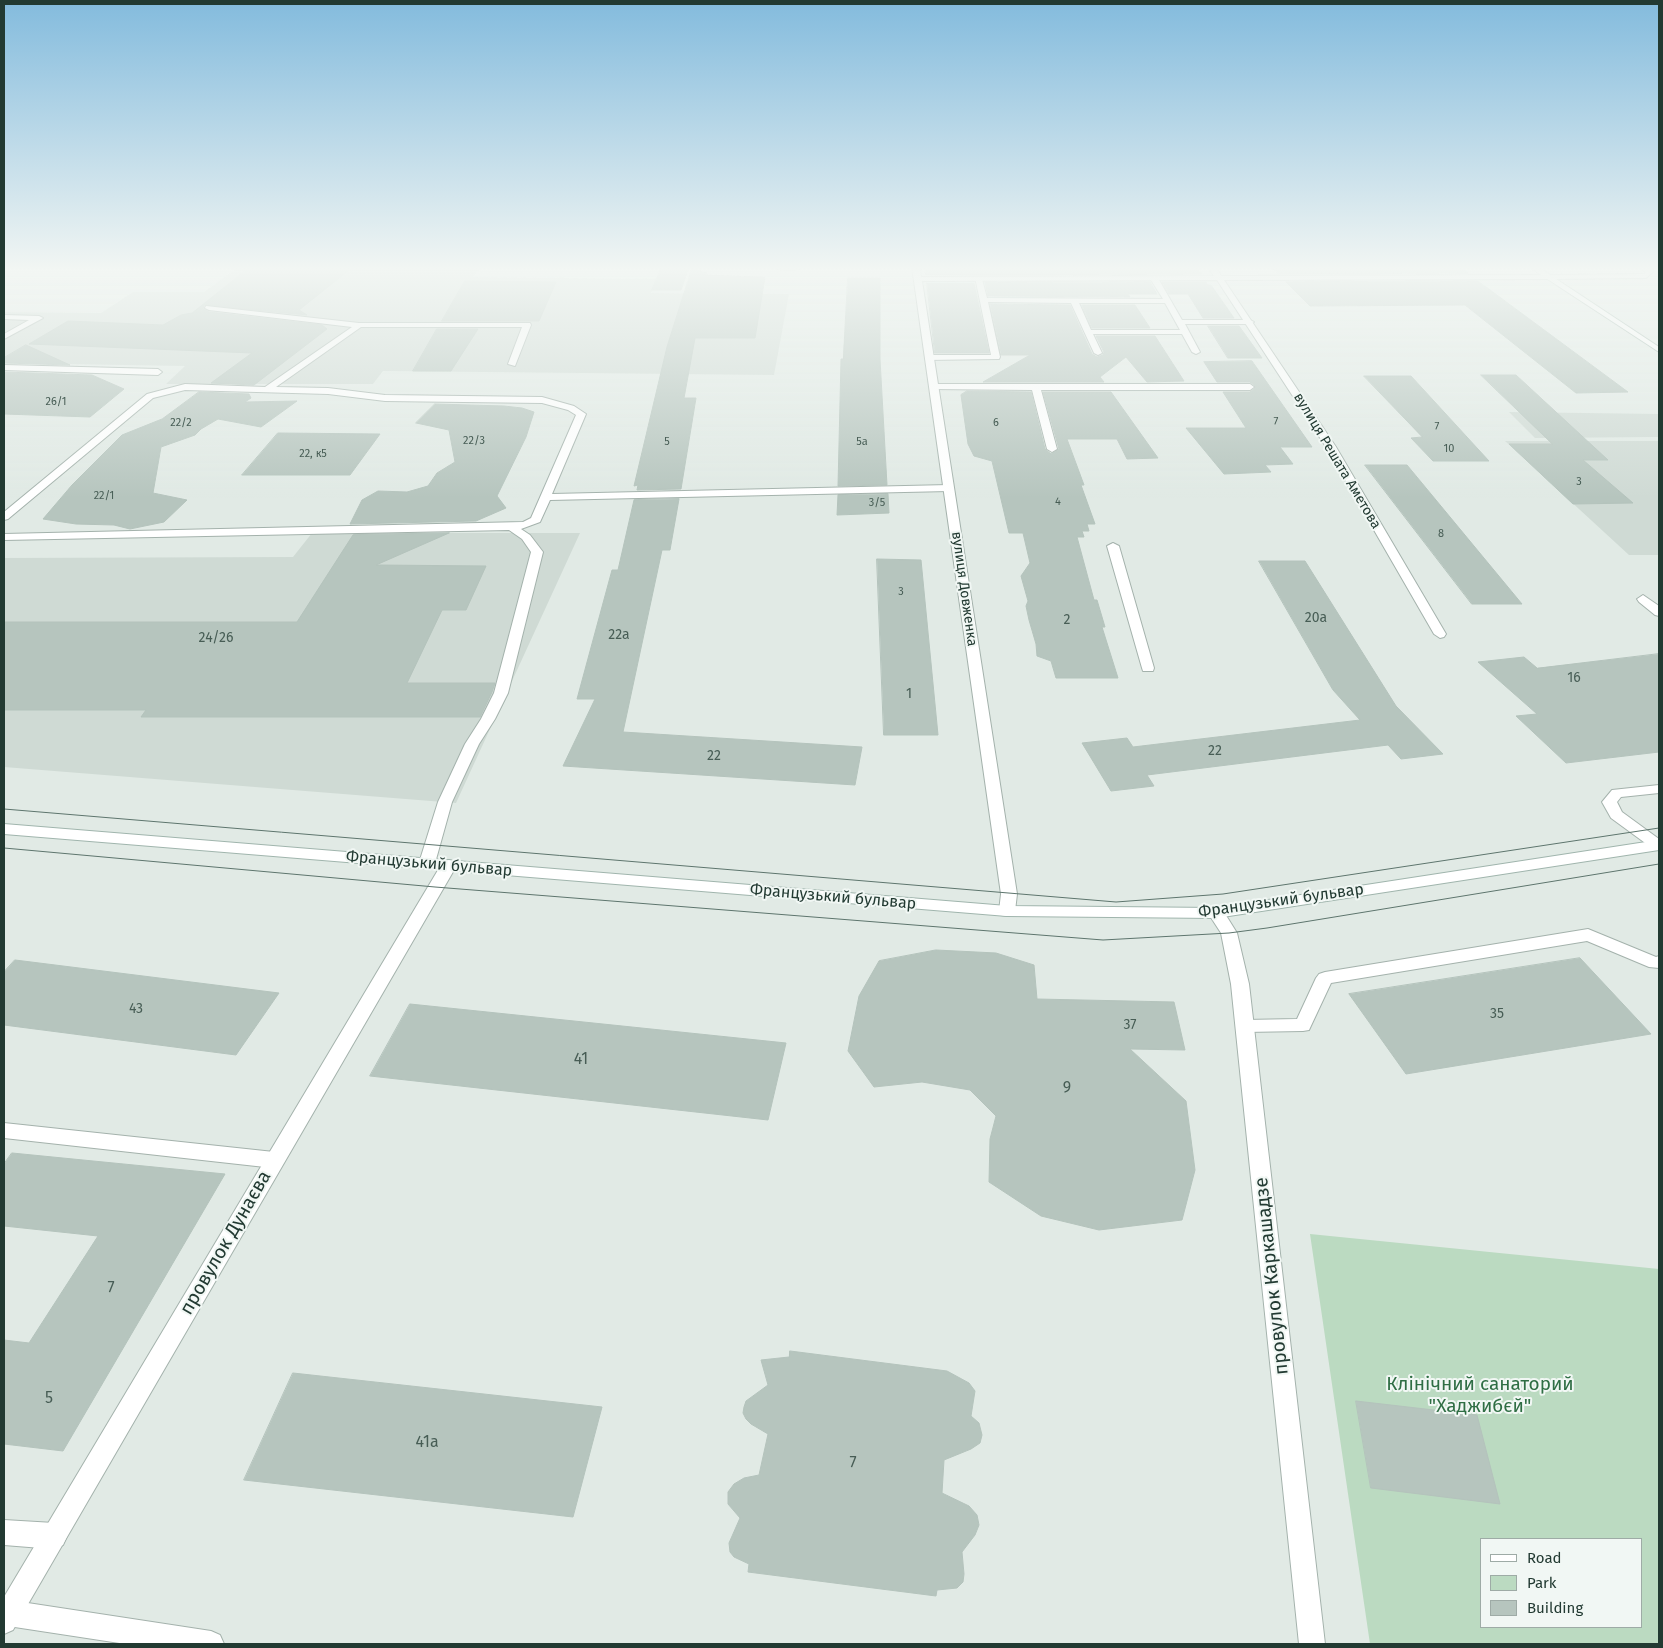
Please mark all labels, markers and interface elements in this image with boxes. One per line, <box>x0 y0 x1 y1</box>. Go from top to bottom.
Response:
street label: вулиця Решата Аметова <box>1290 390 1384 532</box>
house number: 26/1 <box>46 395 66 409</box>
house number: 7 <box>1274 415 1278 429</box>
house number: 22/2 <box>170 416 192 430</box>
house number: 6 <box>993 416 999 430</box>
house number: 7 <box>1435 420 1439 434</box>
house number: 22/3 <box>463 434 485 448</box>
house number: 5 <box>664 435 670 449</box>
house number: 5а <box>856 435 868 449</box>
house number: 10 <box>1444 442 1454 456</box>
house number: 22, к5 <box>299 447 327 461</box>
house number: 3 <box>1576 475 1582 489</box>
house number: 22/1 <box>94 489 114 503</box>
house number: 4 <box>1055 495 1061 509</box>
house number: 3/5 <box>869 496 885 510</box>
house number: 8 <box>1438 527 1444 541</box>
street label: вулиця Довженка <box>948 531 980 647</box>
house number: 3 <box>898 585 904 599</box>
house number: 20а <box>1305 610 1327 626</box>
house number: 2 <box>1064 612 1070 628</box>
house number: 22а <box>608 627 630 643</box>
house number: 24/26 <box>199 630 233 646</box>
house number: 16 <box>1567 670 1581 686</box>
house number: 1 <box>906 686 912 702</box>
house number: 22 <box>1208 743 1222 759</box>
house number: 22 <box>707 748 721 764</box>
street label: Французький бульвар <box>345 847 513 881</box>
street label: Французький бульвар <box>749 880 917 914</box>
street label: Французький бульвар <box>1197 880 1365 922</box>
house number: 43 <box>129 1001 143 1017</box>
house number: 35 <box>1490 1006 1504 1022</box>
house number: 37 <box>1123 1017 1137 1033</box>
house number: 41 <box>574 1050 588 1070</box>
house number: 9 <box>1063 1079 1071 1099</box>
street label: провулок Дунаєва <box>175 1167 277 1319</box>
street label: провулок Каркашадзе <box>1250 1176 1294 1376</box>
house number: 7 <box>107 1279 115 1299</box>
park label: Клінічний санаторий "Хаджибєй" <box>1386 1374 1574 1418</box>
house number: 5 <box>45 1389 53 1409</box>
house number: 41а <box>415 1433 439 1453</box>
house number: 7 <box>849 1454 857 1474</box>
legend <box>1480 1538 1643 1628</box>
text: Road <box>1527 1549 1562 1567</box>
text: Park <box>1527 1574 1557 1592</box>
text: Building <box>1527 1599 1583 1617</box>

